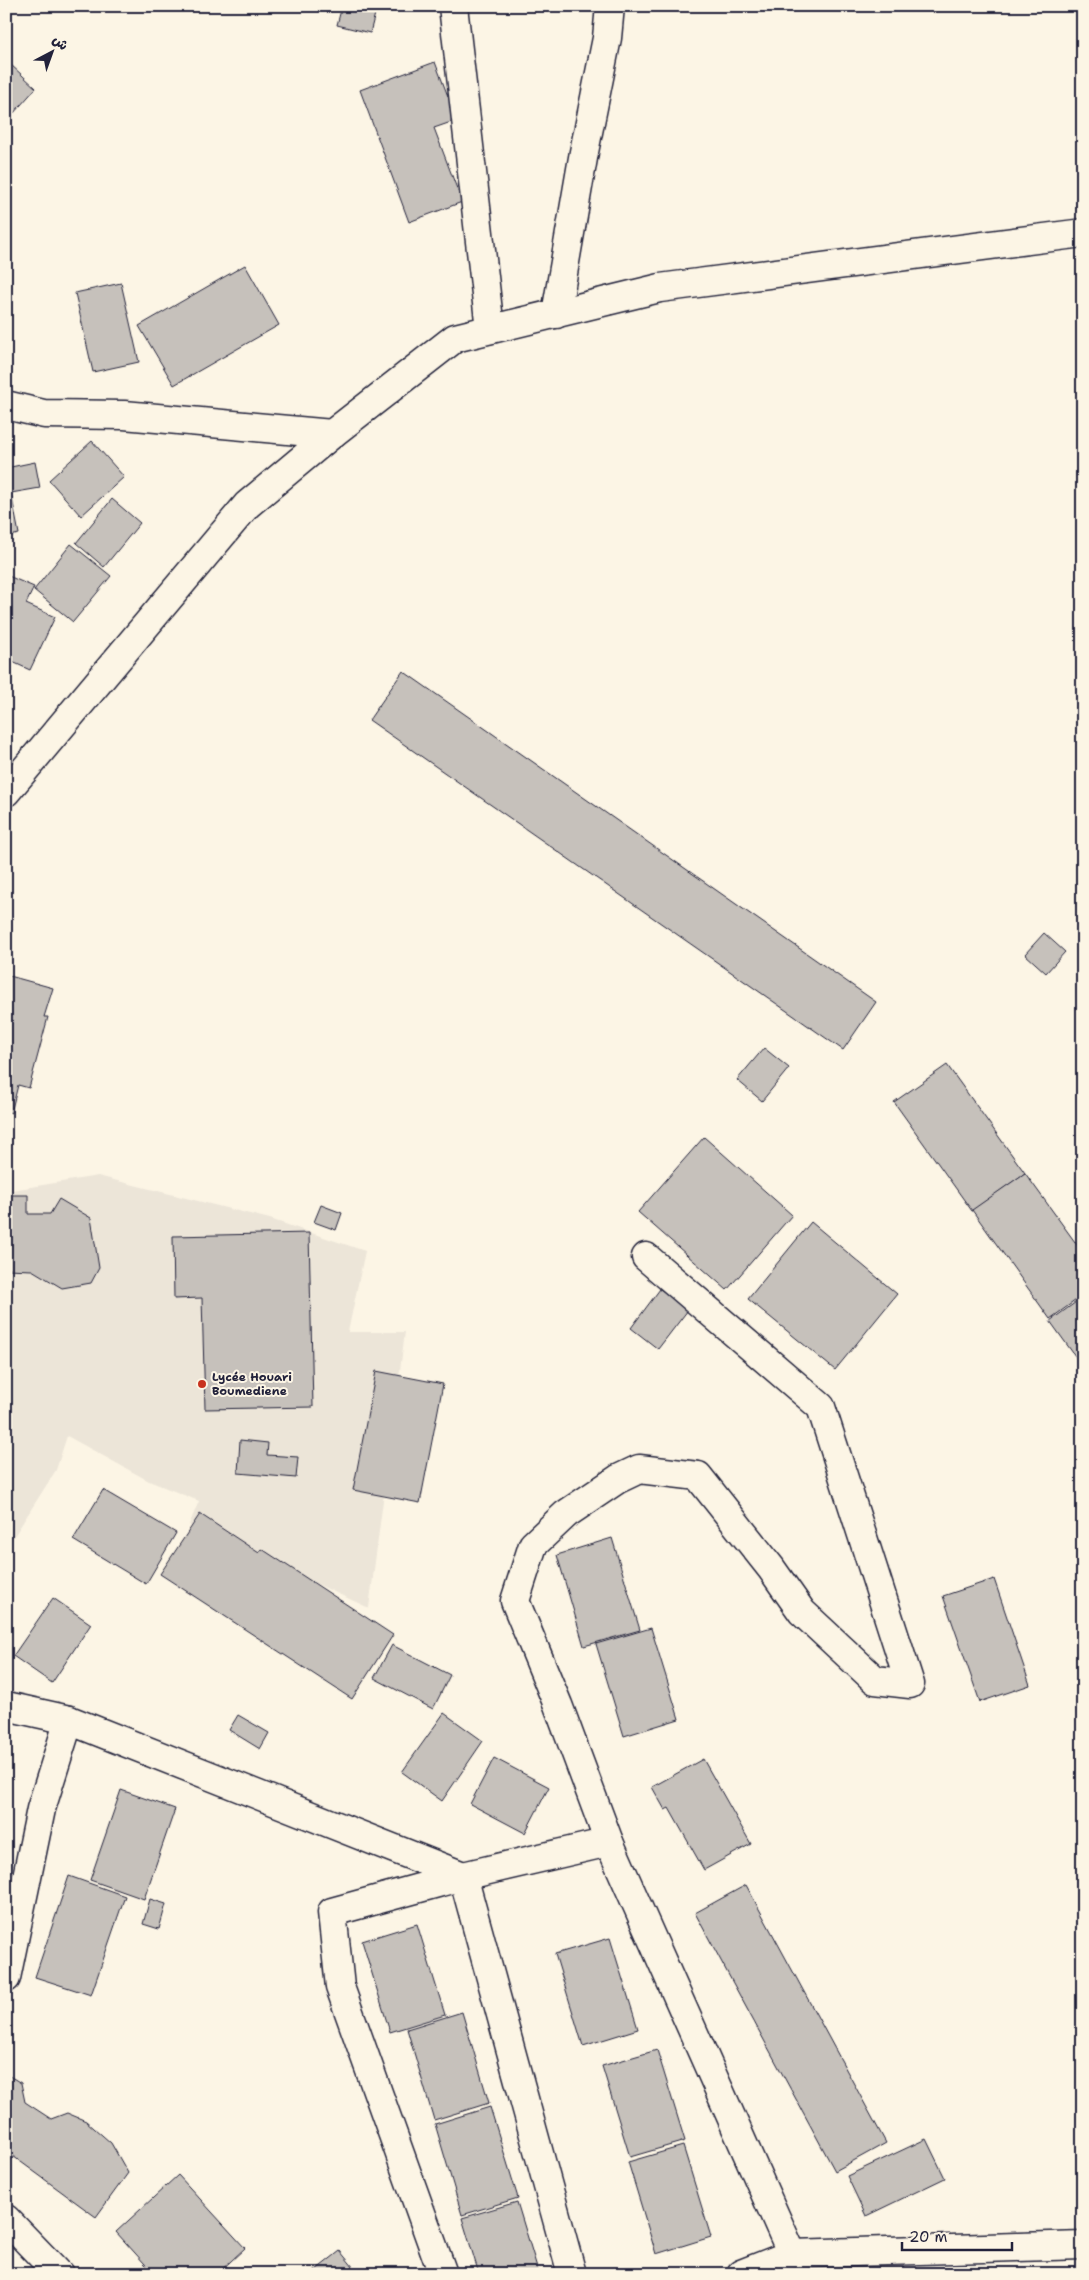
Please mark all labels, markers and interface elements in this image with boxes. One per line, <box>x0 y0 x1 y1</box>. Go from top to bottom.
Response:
north arrow <box>28 28 78 78</box>
text: ش <box>49 30 72 54</box>
place label: Lycée Houari Boumediene <box>212 1369 292 1399</box>
marker: Lycée Houari Boumediene <box>196 1378 208 1390</box>
scale bar <box>902 2220 1012 2252</box>
text: 20 m <box>909 2227 948 2247</box>

